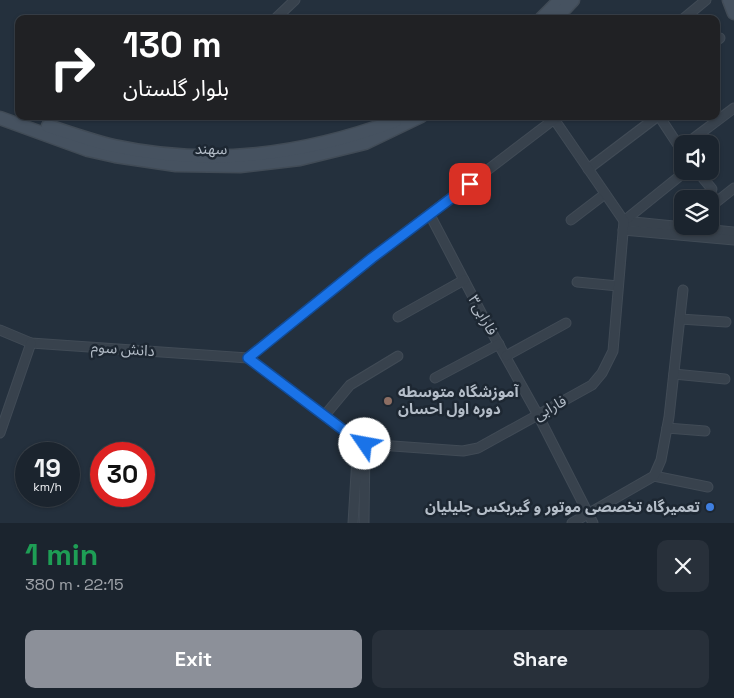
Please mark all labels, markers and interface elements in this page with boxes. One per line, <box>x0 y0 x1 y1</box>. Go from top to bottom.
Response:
text: 130 m <box>123 23 222 67</box>
icon: right <box>40 35 105 100</box>
text: بلوار گلستان <box>123 74 229 102</box>
map controls <box>674 135 719 235</box>
button: sound <box>674 135 719 180</box>
street label: سهند <box>195 139 228 158</box>
pin <box>449 163 491 205</box>
icon: arrive <box>456 170 484 198</box>
button: layers <box>674 190 719 235</box>
street label: فارابی۳ <box>465 291 502 339</box>
street label: دانش سوم <box>90 337 156 362</box>
place label: آموزشگاه متوسطه دوره اول احسان <box>398 382 520 418</box>
street label: فارابی <box>530 391 570 424</box>
marker: آموزشگاه متوسطه دوره اول احسان <box>382 395 394 407</box>
position arrow <box>338 417 390 469</box>
speed limit sign: 30 <box>90 442 155 507</box>
text: 19 <box>34 452 61 484</box>
text: km/h <box>33 479 62 495</box>
place label: تعمیرگاه تخصصی موتور و گیربکس جلیلیان <box>425 497 701 516</box>
marker: تعمیرگاه تخصصی موتور و گیربکس جلیلیان <box>704 501 716 513</box>
text: 1 min <box>25 535 98 574</box>
button: close <box>657 540 709 592</box>
text: 380 m · 22:15 <box>25 574 124 595</box>
button: Exit <box>25 630 362 688</box>
button: Share <box>372 630 709 688</box>

